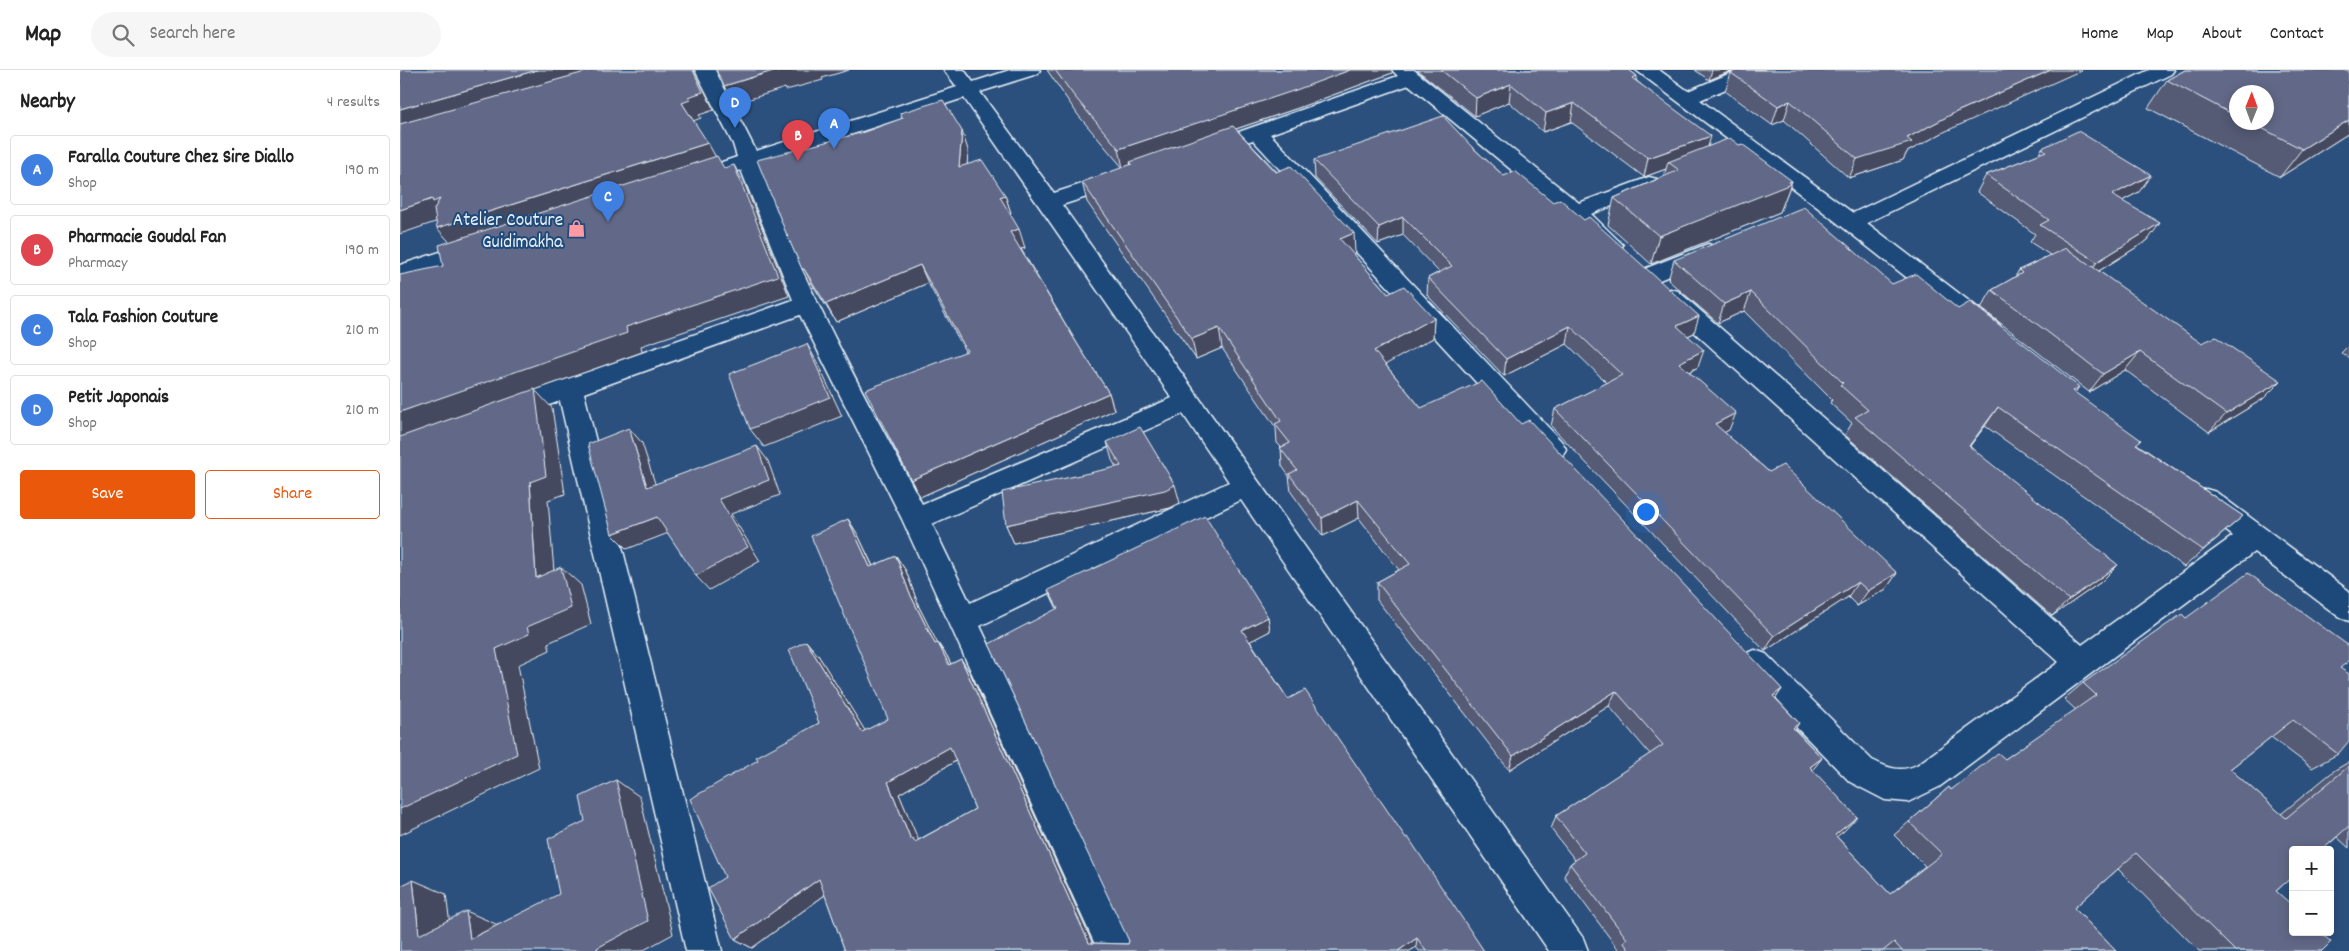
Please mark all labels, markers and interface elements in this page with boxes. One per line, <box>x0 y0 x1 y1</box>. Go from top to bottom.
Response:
search box <box>91 12 441 57</box>
text: Map <box>25 18 61 52</box>
icon: search <box>109 21 137 49</box>
text: Search here <box>149 21 235 48</box>
text: Home <box>2081 22 2118 47</box>
text: Map <box>2146 22 2174 47</box>
text: About <box>2202 22 2242 47</box>
text: Contact <box>2270 22 2324 47</box>
north arrow <box>2229 85 2274 130</box>
pin: D <box>719 87 751 128</box>
text: Nearby <box>20 88 75 118</box>
text: 4 results <box>327 91 380 114</box>
pin: A <box>818 108 850 149</box>
pin: B <box>782 120 814 161</box>
text: Faralla Couture Chez Sire Diallo <box>68 145 294 172</box>
text: A <box>33 159 41 182</box>
text: 190 m <box>345 159 379 182</box>
text: Shop <box>68 172 97 195</box>
pin: C <box>592 181 624 222</box>
place label: Atelier Couture Guidimakha <box>453 208 564 257</box>
shop icon: Atelier Couture Guidimakha <box>567 219 587 239</box>
text: Pharmacie Goudal Fan <box>68 225 226 252</box>
text: B <box>33 239 41 262</box>
text: 190 m <box>345 239 379 262</box>
text: Pharmacy <box>68 252 127 275</box>
text: Tala Fashion Couture <box>68 305 218 332</box>
text: C <box>33 319 41 342</box>
text: 210 m <box>345 319 379 342</box>
text: Shop <box>68 332 97 355</box>
text: Petit Japonais <box>68 385 169 412</box>
text: D <box>33 399 41 422</box>
text: 210 m <box>345 399 379 422</box>
text: Shop <box>68 412 97 435</box>
button: Save <box>20 470 195 519</box>
button: Share <box>205 470 380 519</box>
your location <box>1633 499 1659 525</box>
map controls <box>2289 846 2334 936</box>
button: + <box>2289 846 2334 891</box>
button: − <box>2289 891 2334 936</box>

